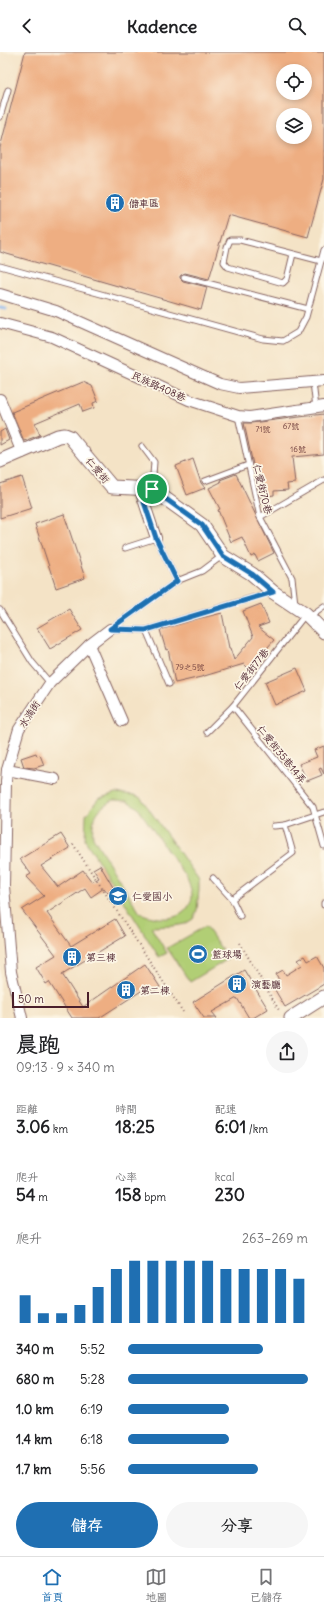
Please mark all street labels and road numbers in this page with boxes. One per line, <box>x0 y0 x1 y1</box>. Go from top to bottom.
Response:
street label: 民族路408巷 <box>130 369 189 405</box>
street label: 仁愛街 <box>83 455 112 486</box>
street label: 仁愛街70巷 <box>250 463 275 517</box>
street label: 仁愛街77巷 <box>231 645 272 693</box>
street label: 水湳街 <box>16 698 43 730</box>
street label: 仁愛街35巷14弄 <box>254 723 309 786</box>

